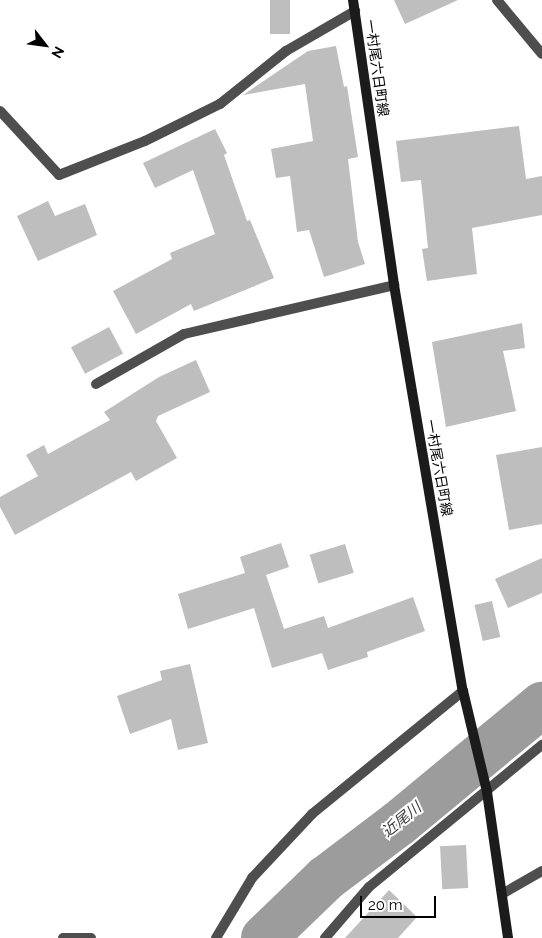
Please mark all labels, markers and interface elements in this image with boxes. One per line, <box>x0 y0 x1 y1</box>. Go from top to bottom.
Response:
street label: 一村尾六日町線 <box>362 18 392 118</box>
north arrow <box>20 20 70 70</box>
text: N <box>48 44 68 61</box>
street label: 一村尾六日町線 <box>422 418 456 518</box>
water label: 近尾川 <box>379 799 425 841</box>
scale bar <box>362 886 438 918</box>
text: 20 m <box>368 896 403 914</box>

